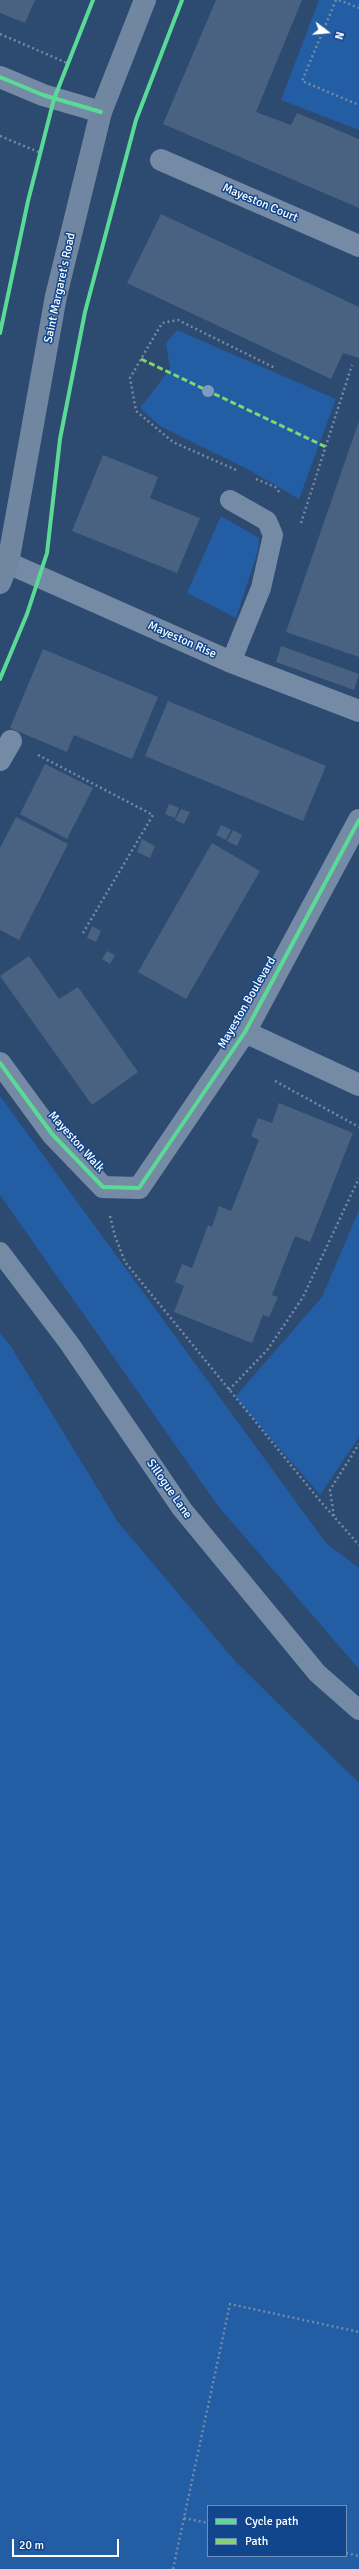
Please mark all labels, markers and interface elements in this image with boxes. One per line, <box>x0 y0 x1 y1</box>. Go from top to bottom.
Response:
north arrow <box>307 12 347 52</box>
text: N <box>332 30 346 41</box>
street label: Mayeston Court <box>220 181 300 225</box>
street label: Saint Margaret's Road <box>41 232 79 344</box>
street label: Mayeston Rise <box>145 618 219 662</box>
street label: Mayeston Boulevard <box>215 955 279 1051</box>
street label: Mayeston Walk <box>45 1108 107 1176</box>
street label: Sillogue Lane <box>143 1457 195 1521</box>
legend <box>207 2505 347 2557</box>
text: Cycle path <box>245 2514 298 2529</box>
scale bar <box>14 2531 121 2557</box>
text: Path <box>245 2534 268 2549</box>
text: 20 m <box>19 2538 44 2553</box>

